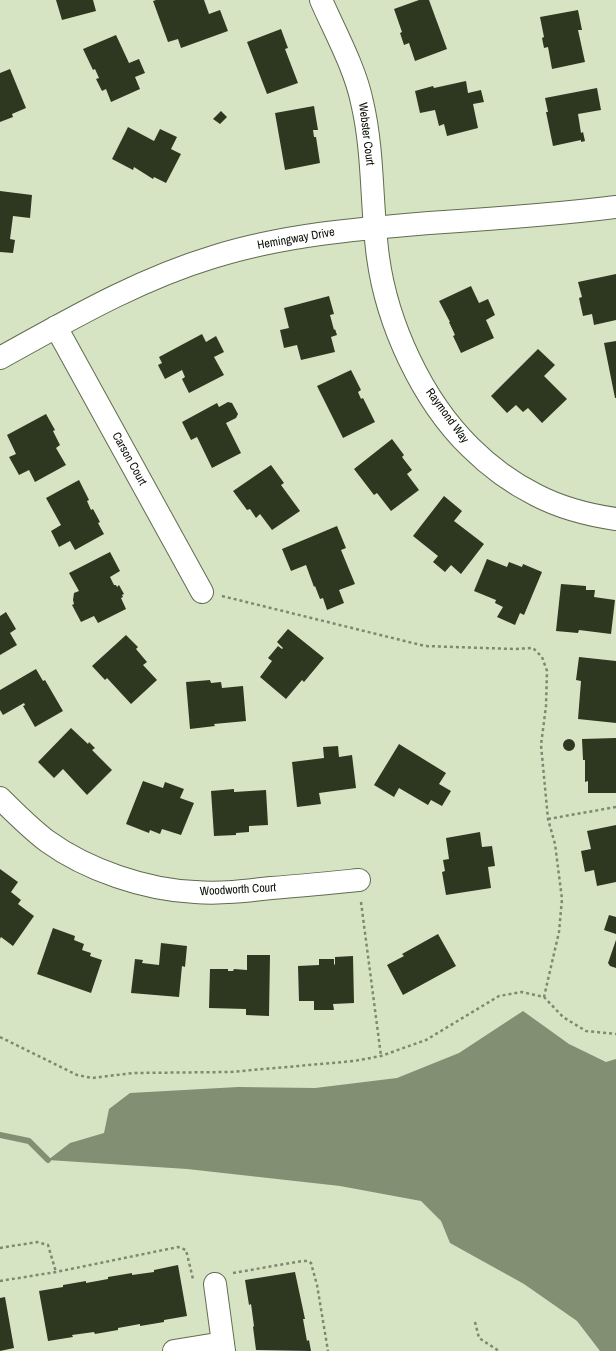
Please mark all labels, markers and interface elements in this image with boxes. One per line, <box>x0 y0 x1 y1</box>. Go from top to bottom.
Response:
street label: Webster Court <box>355 102 377 166</box>
street label: Hemingway Drive <box>256 225 336 253</box>
street label: Raymond Way <box>422 386 472 446</box>
street label: Carson Court <box>109 430 149 488</box>
street label: Woodworth Court <box>199 881 277 899</box>

